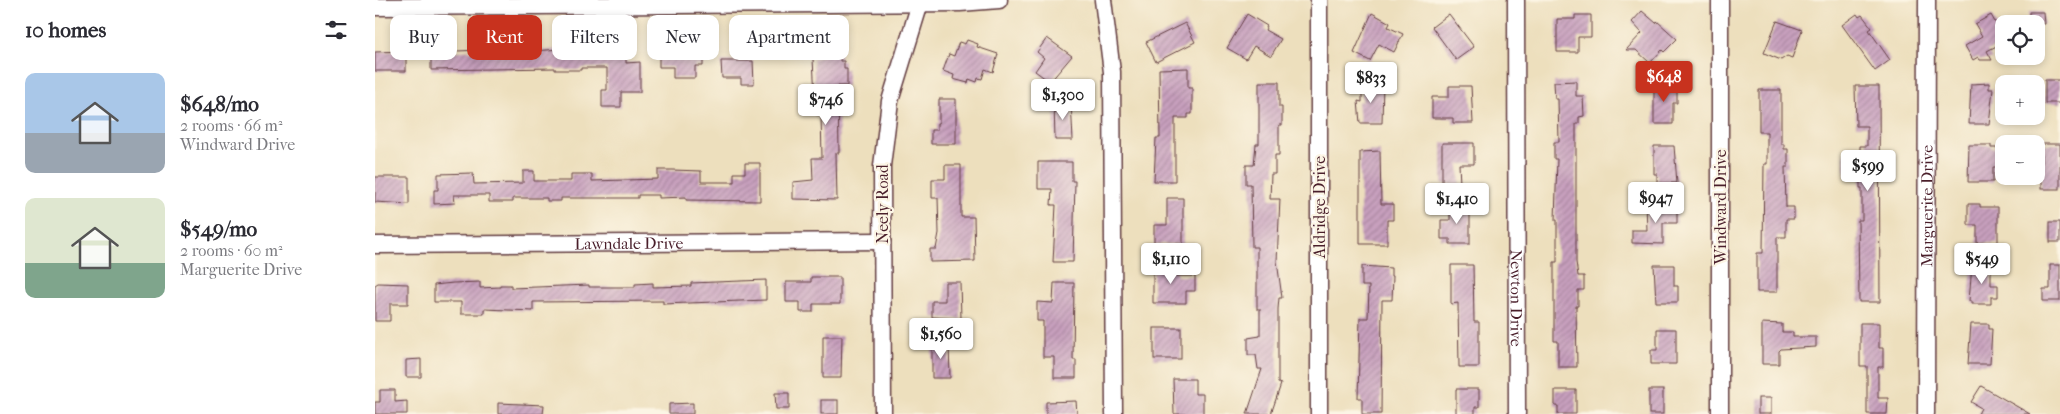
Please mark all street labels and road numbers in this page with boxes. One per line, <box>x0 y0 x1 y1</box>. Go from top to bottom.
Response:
street label: Marguerite Drive <box>1917 145 1937 267</box>
street label: Windward Drive <box>1711 149 1730 266</box>
street label: Aldridge Drive <box>1310 156 1329 259</box>
street label: Neely Road <box>873 164 892 244</box>
street label: Lawndale Drive <box>574 234 684 253</box>
street label: Newton Drive <box>1507 249 1526 347</box>

